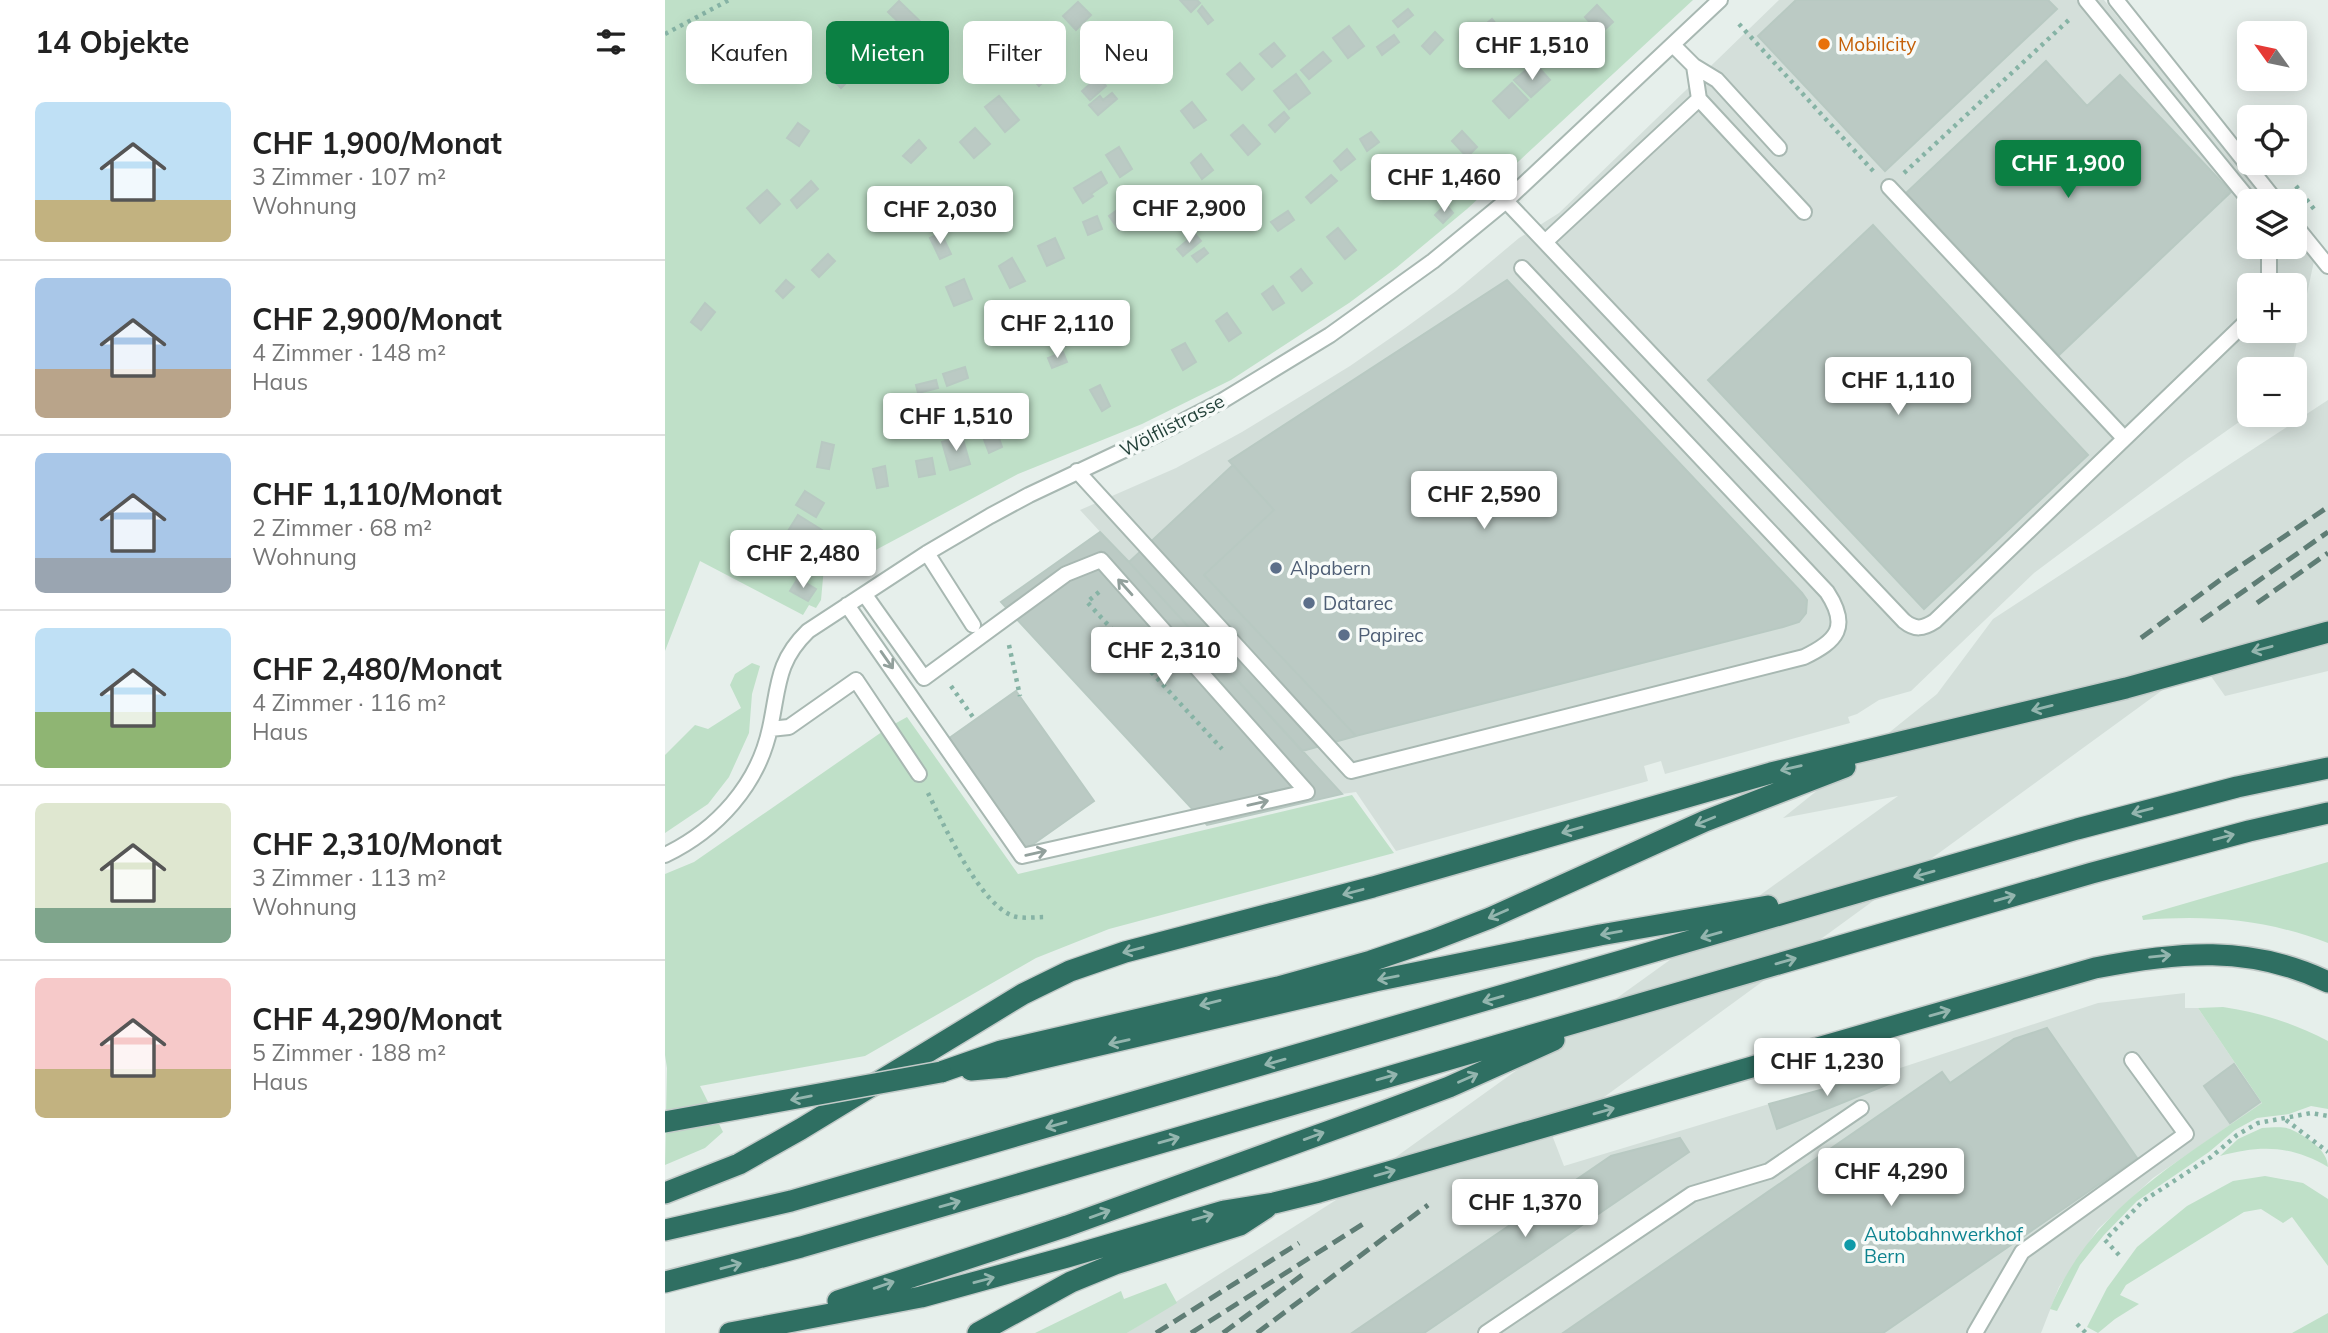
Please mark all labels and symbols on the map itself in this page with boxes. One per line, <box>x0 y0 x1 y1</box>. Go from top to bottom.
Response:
north arrow <box>2237 21 2307 91</box>
pin: CHF 1,510 <box>1452 22 1612 82</box>
place label: Mobilcity <box>1838 32 1916 56</box>
marker: Mobilcity <box>1816 36 1832 52</box>
pin: CHF 1,900 <box>1988 140 2148 200</box>
pin: CHF 1,460 <box>1364 154 1524 214</box>
pin: CHF 2,900 <box>1109 186 1269 245</box>
pin: CHF 2,030 <box>860 187 1020 246</box>
pin: CHF 2,110 <box>977 300 1137 360</box>
pin: CHF 1,110 <box>1818 358 1978 417</box>
street label: Wölflistrasse <box>1116 388 1228 462</box>
pin: CHF 1,510 <box>876 393 1036 453</box>
pin: CHF 2,590 <box>1404 472 1564 531</box>
pin: CHF 2,480 <box>723 530 883 590</box>
place label: Alpabern <box>1290 556 1371 580</box>
marker: Alpabern <box>1268 560 1284 576</box>
one-way arrow <box>1117 578 1133 596</box>
place label: Datarec <box>1323 591 1393 615</box>
marker: Datarec <box>1301 595 1317 611</box>
place label: Papirec <box>1358 623 1424 647</box>
marker: Papirec <box>1336 627 1352 643</box>
pin: CHF 2,310 <box>1084 628 1244 687</box>
one-way arrow <box>2251 643 2274 656</box>
one-way arrow <box>880 650 894 670</box>
one-way arrow <box>2031 702 2054 715</box>
one-way arrow <box>1780 762 1803 775</box>
one-way arrow <box>1246 796 1269 810</box>
one-way arrow <box>2132 806 2154 819</box>
one-way arrow <box>1695 815 1716 828</box>
one-way arrow <box>1562 824 1584 837</box>
one-way arrow <box>2213 830 2235 843</box>
one-way arrow <box>1024 846 1047 859</box>
one-way arrow <box>1913 868 1935 881</box>
one-way arrow <box>1343 886 1365 899</box>
one-way arrow <box>1993 891 2015 904</box>
one-way arrow <box>1487 908 1509 921</box>
one-way arrow <box>1600 927 1623 940</box>
one-way arrow <box>1701 929 1723 942</box>
one-way arrow <box>1123 944 1145 957</box>
one-way arrow <box>2148 950 2171 963</box>
one-way arrow <box>1775 954 1797 967</box>
one-way arrow <box>1377 972 1400 985</box>
one-way arrow <box>1482 993 1504 1006</box>
one-way arrow <box>1200 997 1222 1010</box>
one-way arrow <box>1929 1005 1951 1018</box>
one-way arrow <box>1108 1035 1131 1049</box>
pin: CHF 1,230 <box>1747 1038 1907 1098</box>
one-way arrow <box>1264 1056 1286 1069</box>
one-way arrow <box>1375 1070 1398 1083</box>
one-way arrow <box>1457 1071 1478 1084</box>
one-way arrow <box>790 1092 813 1106</box>
one-way arrow <box>1593 1104 1615 1117</box>
one-way arrow <box>1045 1119 1068 1132</box>
one-way arrow <box>1303 1129 1325 1142</box>
one-way arrow <box>1157 1133 1179 1146</box>
pin: CHF 4,290 <box>1811 1148 1971 1208</box>
one-way arrow <box>1374 1166 1396 1179</box>
pin: CHF 1,370 <box>1445 1180 1605 1239</box>
one-way arrow <box>939 1196 961 1209</box>
one-way arrow <box>1089 1206 1111 1219</box>
one-way arrow <box>1192 1210 1214 1223</box>
place label: Autobahnwerkhof Bern <box>1864 1222 2024 1268</box>
marker: Autobahnwerkhof Bern <box>1842 1237 1858 1253</box>
one-way arrow <box>719 1259 742 1272</box>
one-way arrow <box>972 1273 995 1286</box>
one-way arrow <box>873 1278 895 1290</box>

